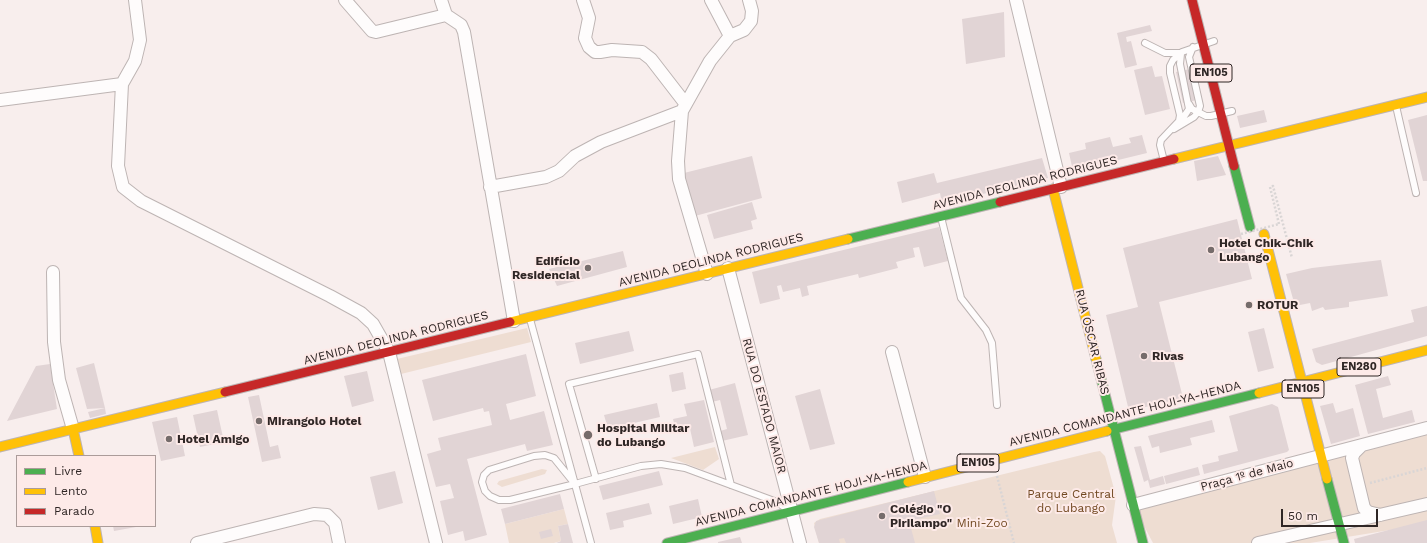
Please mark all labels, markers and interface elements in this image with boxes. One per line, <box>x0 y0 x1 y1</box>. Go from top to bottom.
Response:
road number: EN105 <box>1190 64 1232 82</box>
street label: AVENIDA DEOLINDA RODRIGUES <box>931 153 1119 213</box>
street label: AVENIDA DEOLINDA RODRIGUES <box>617 230 805 290</box>
place label: Hotel Chik-Chik Lubango <box>1219 236 1313 264</box>
marker: Hotel Chik-Chik Lubango <box>1206 245 1216 255</box>
place label: Edifício Residencial <box>512 254 580 282</box>
marker: Edifício Residencial <box>583 263 593 273</box>
street label: RUA ÓSCAR RIBAS <box>1072 288 1112 396</box>
place label: ROTUR <box>1257 298 1298 312</box>
marker: ROTUR <box>1244 300 1254 310</box>
street label: AVENIDA DEOLINDA RODRIGUES <box>302 308 490 368</box>
street label: RUA DO ESTADO MAIOR <box>739 337 789 475</box>
place label: Rivas <box>1152 349 1184 363</box>
marker: Rivas <box>1139 351 1149 361</box>
road number: EN280 <box>1337 358 1381 376</box>
street label: AVENIDA COMANDANTE HOJI-YA-HENDA <box>1008 378 1242 450</box>
road number: EN105 <box>1282 380 1324 398</box>
place label: Mirangolo Hotel <box>267 414 361 428</box>
marker: Mirangolo Hotel <box>254 416 264 426</box>
place label: Hospital Militar do Lubango <box>597 421 689 449</box>
marker: Hospital Militar do Lubango <box>582 429 594 441</box>
place label: Hotel Amigo <box>177 432 249 446</box>
marker: Hotel Amigo <box>164 434 174 444</box>
road number: EN105 <box>957 454 999 472</box>
legend <box>16 455 156 527</box>
street label: Praça 1º de Maio <box>1199 456 1295 494</box>
street label: AVENIDA COMANDANTE HOJI-YA-HENDA <box>694 458 928 530</box>
text: Livre <box>54 464 82 478</box>
text: Lento <box>54 484 88 498</box>
park label: Parque Central do Lubango <box>1027 487 1115 515</box>
scale bar <box>1283 501 1380 527</box>
place label: Colégio "O Pirilampo" <box>890 502 952 530</box>
text: Parado <box>54 504 94 518</box>
text: 50 m <box>1288 509 1318 523</box>
marker: Colégio "O Pirilampo" <box>877 511 887 521</box>
park label: Mini-Zoo <box>956 516 1008 530</box>

